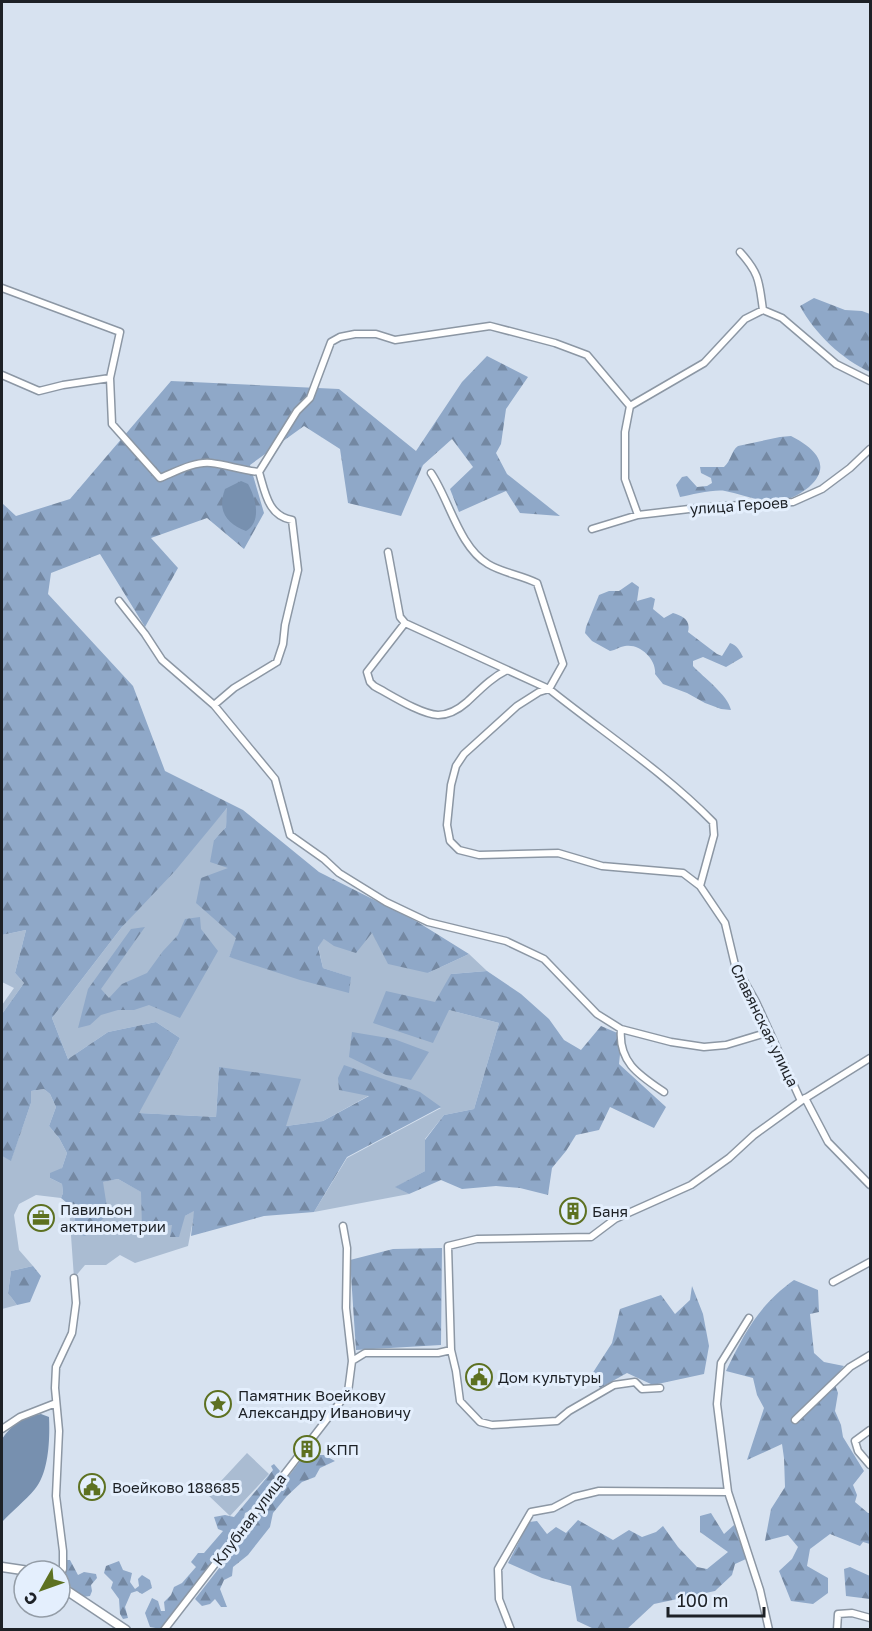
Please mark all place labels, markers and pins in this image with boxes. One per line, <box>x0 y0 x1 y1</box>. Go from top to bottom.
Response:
building icon: Баня <box>558 1196 588 1226</box>
place label: Павильон актинометрии <box>60 1200 166 1235</box>
place label: Баня <box>592 1202 628 1220</box>
office icon: Павильон актинометрии <box>26 1203 56 1233</box>
public building icon: Дом культуры <box>464 1362 494 1392</box>
place label: Дом культуры <box>498 1368 601 1386</box>
place label: Памятник Воейкову Александру Ивановичу <box>238 1386 412 1421</box>
place icon: Памятник Воейкову Александру Ивановичу <box>203 1389 233 1419</box>
building icon: КПП <box>292 1434 322 1464</box>
place label: КПП <box>326 1440 359 1458</box>
public building icon: Воейково 188685 <box>77 1472 107 1502</box>
place label: Воейково 188685 <box>112 1478 240 1496</box>

